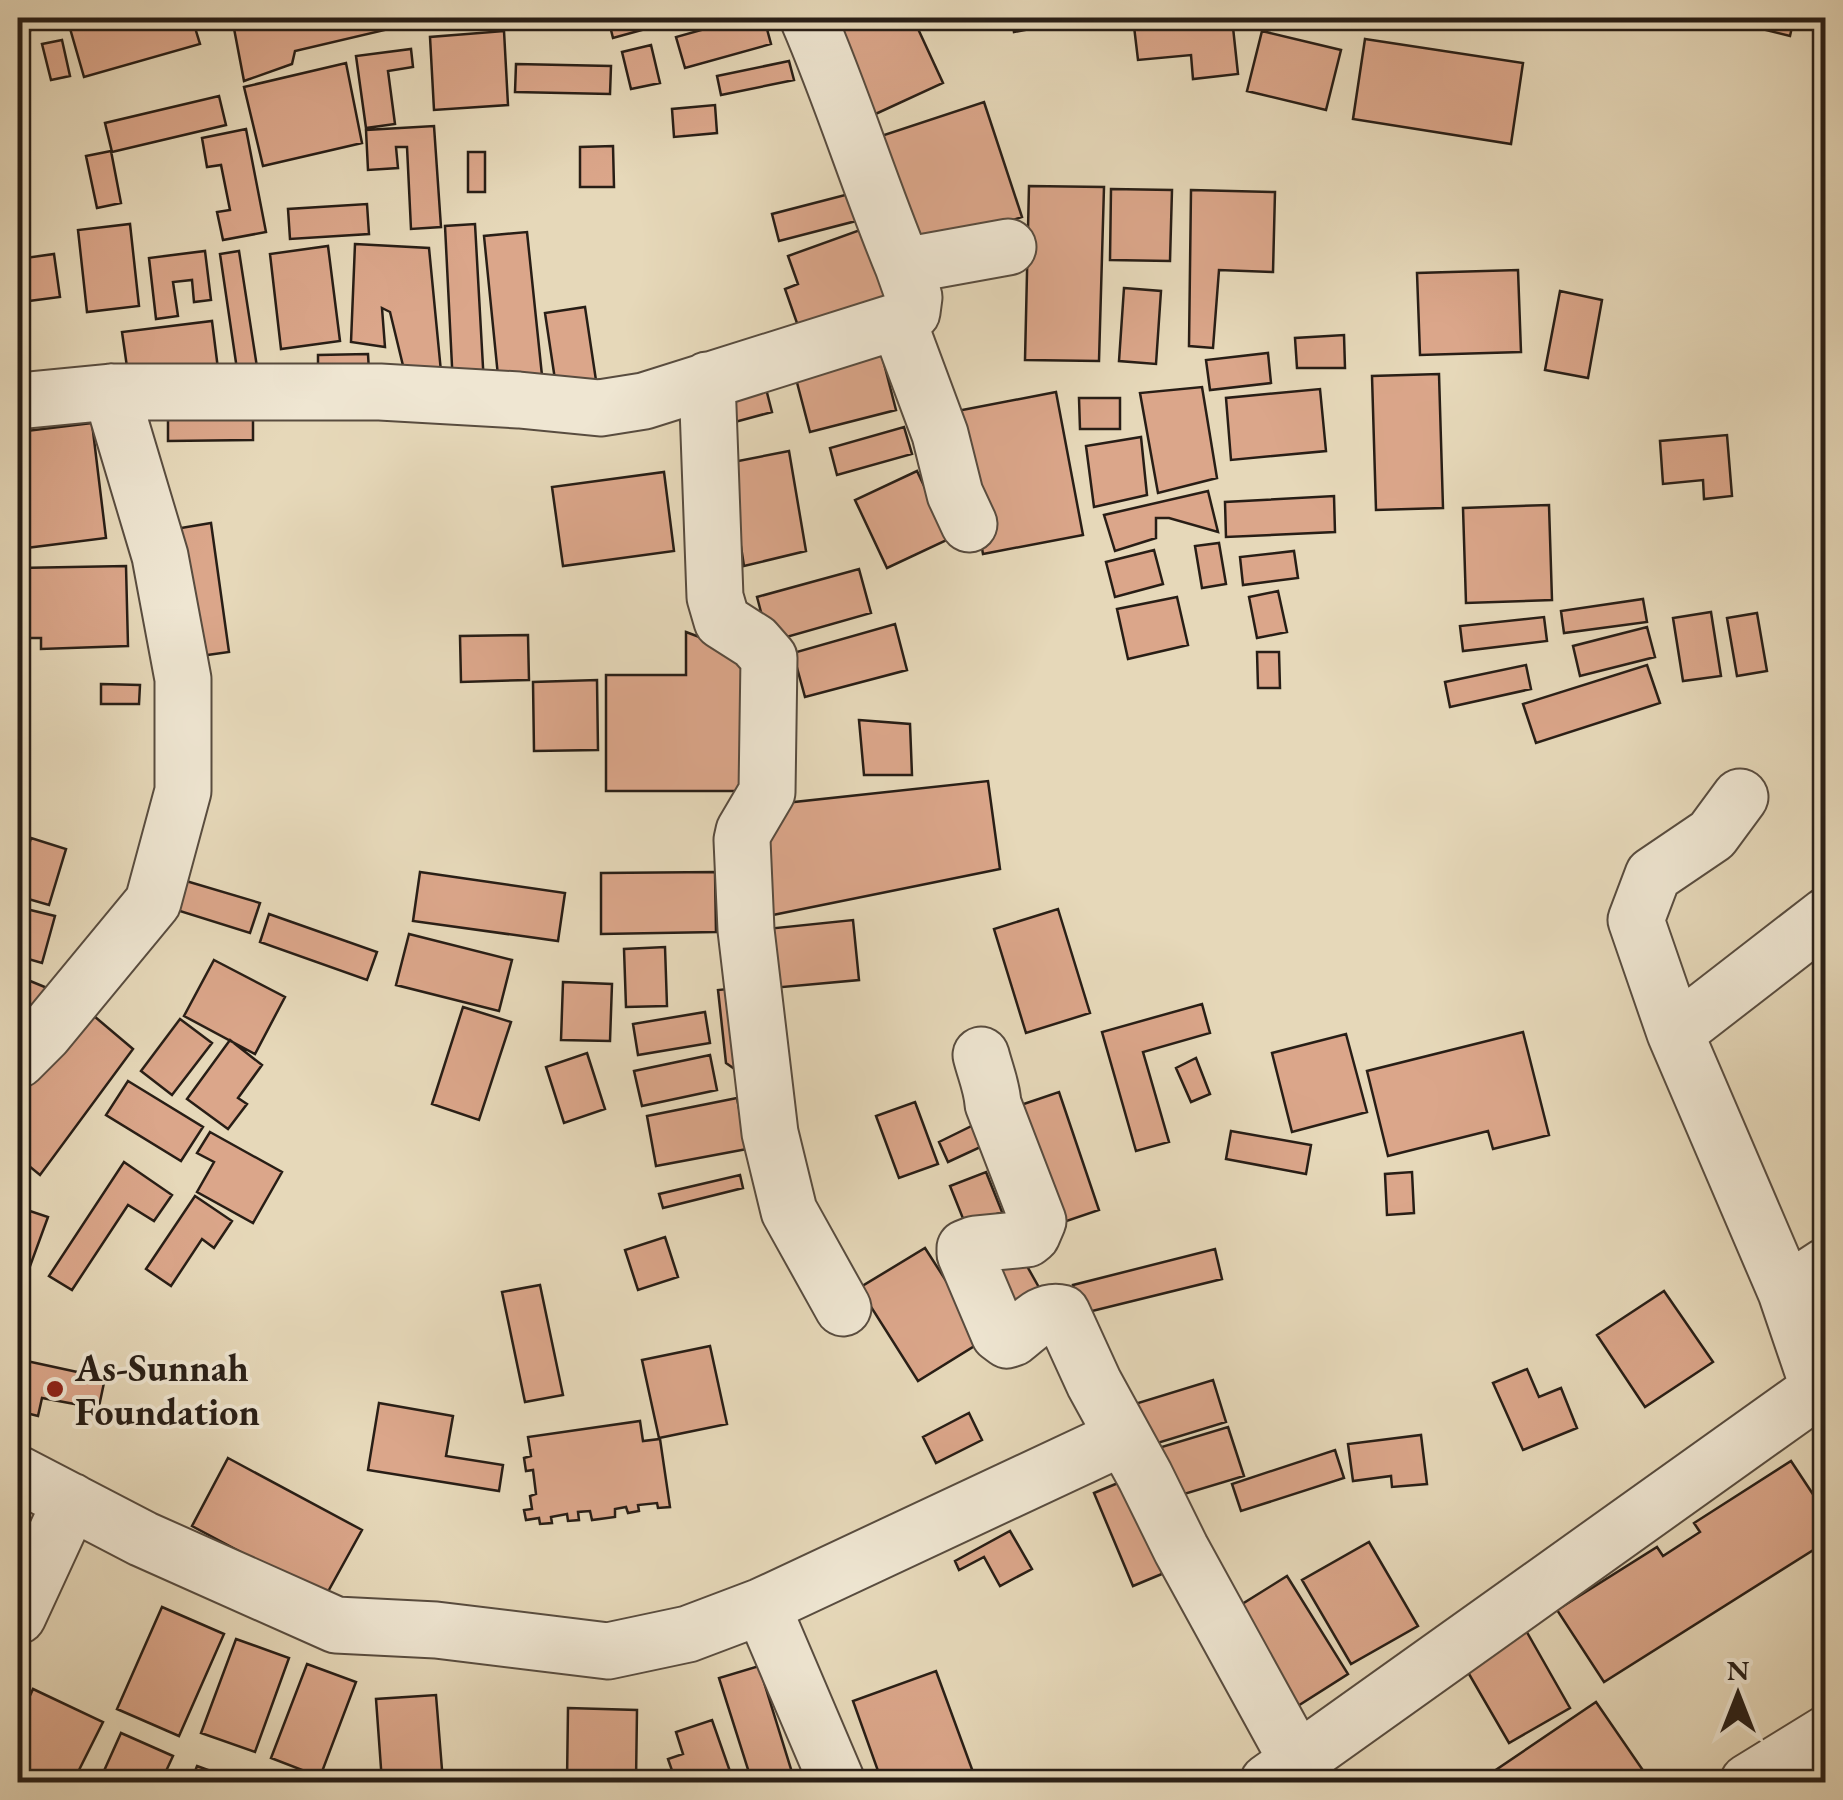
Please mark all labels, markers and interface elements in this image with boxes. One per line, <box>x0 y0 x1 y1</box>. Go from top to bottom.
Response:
place label: As-Sunnah Foundation <box>74 1343 260 1436</box>
marker: As-Sunnah Foundation <box>44 1378 66 1400</box>
north arrow <box>1688 1645 1788 1745</box>
text: N <box>1727 1652 1750 1688</box>

